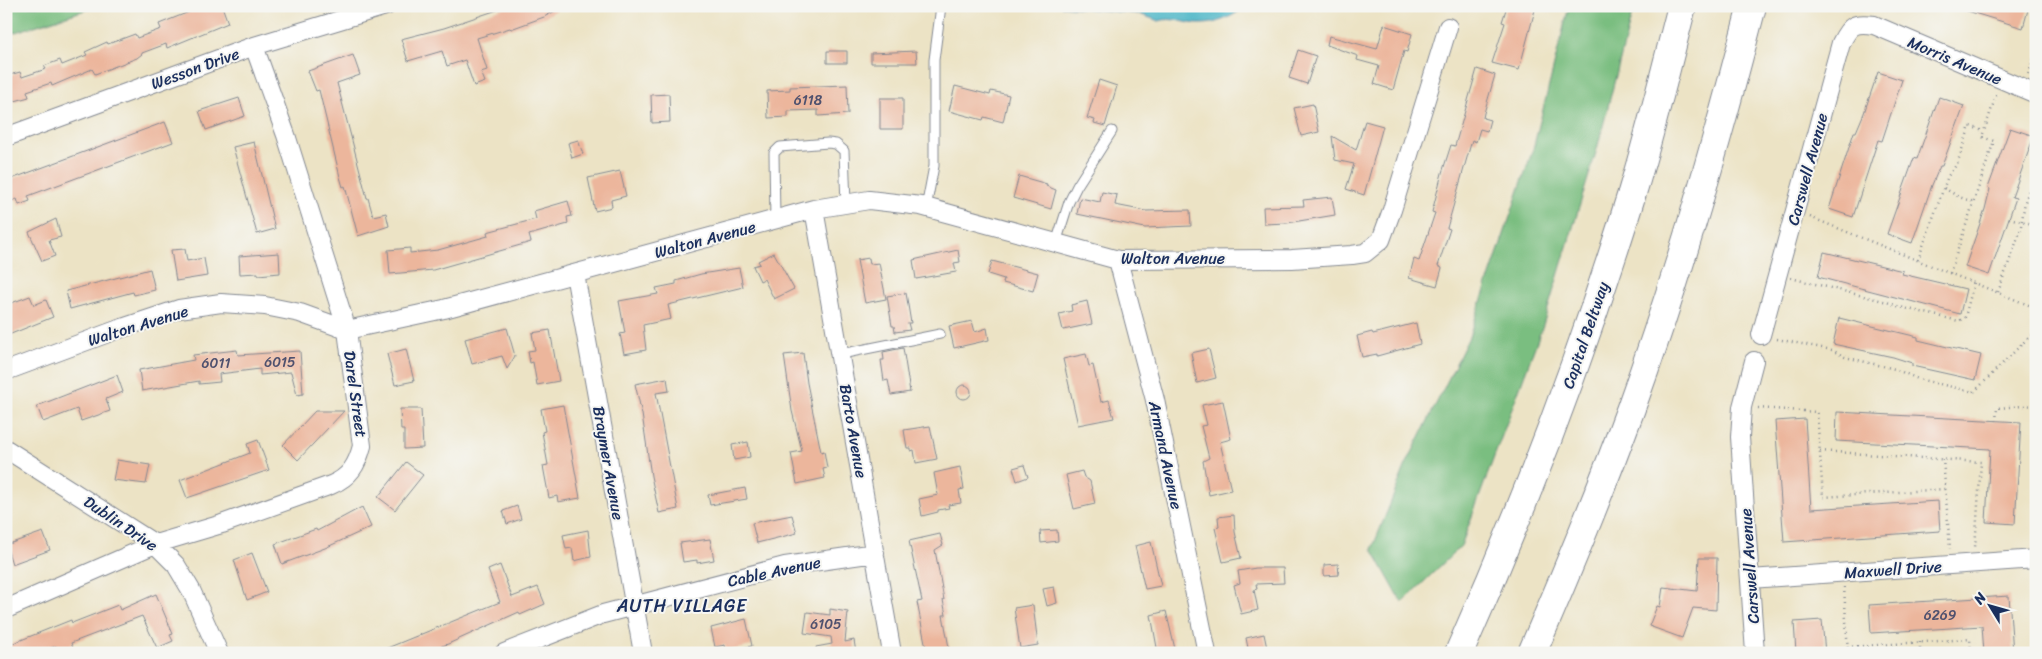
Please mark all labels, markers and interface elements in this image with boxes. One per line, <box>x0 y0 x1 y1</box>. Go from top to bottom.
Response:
street label: Morris Avenue <box>1903 27 2007 93</box>
street label: Wesson Drive <box>147 39 244 98</box>
house number: 6118 <box>794 88 823 113</box>
street label: Carswell Avenue <box>1779 110 1836 229</box>
street label: Walton Avenue <box>651 212 759 267</box>
street label: Walton Avenue <box>1121 244 1225 273</box>
street label: Capital Beltway <box>1554 277 1618 393</box>
street label: Walton Avenue <box>84 296 192 355</box>
street label: Darel Street <box>335 349 376 439</box>
house number: 6015 <box>264 350 296 375</box>
house number: 6011 <box>202 351 230 376</box>
street label: Barto Avenue <box>831 382 876 480</box>
street label: Armand Avenue <box>1140 397 1191 512</box>
street label: Braymer Avenue <box>584 404 633 522</box>
street label: Dublin Drive <box>77 488 164 559</box>
street label: Carswell Avenue <box>1731 507 1768 625</box>
street label: Cable Avenue <box>725 547 823 596</box>
street label: Maxwell Drive <box>1843 552 1943 587</box>
north arrow <box>1964 582 2014 632</box>
text: N <box>1967 587 1993 611</box>
district label: AUTH VILLAGE <box>616 590 747 622</box>
house number: 6269 <box>1924 603 1957 628</box>
house number: 6105 <box>810 612 842 637</box>

